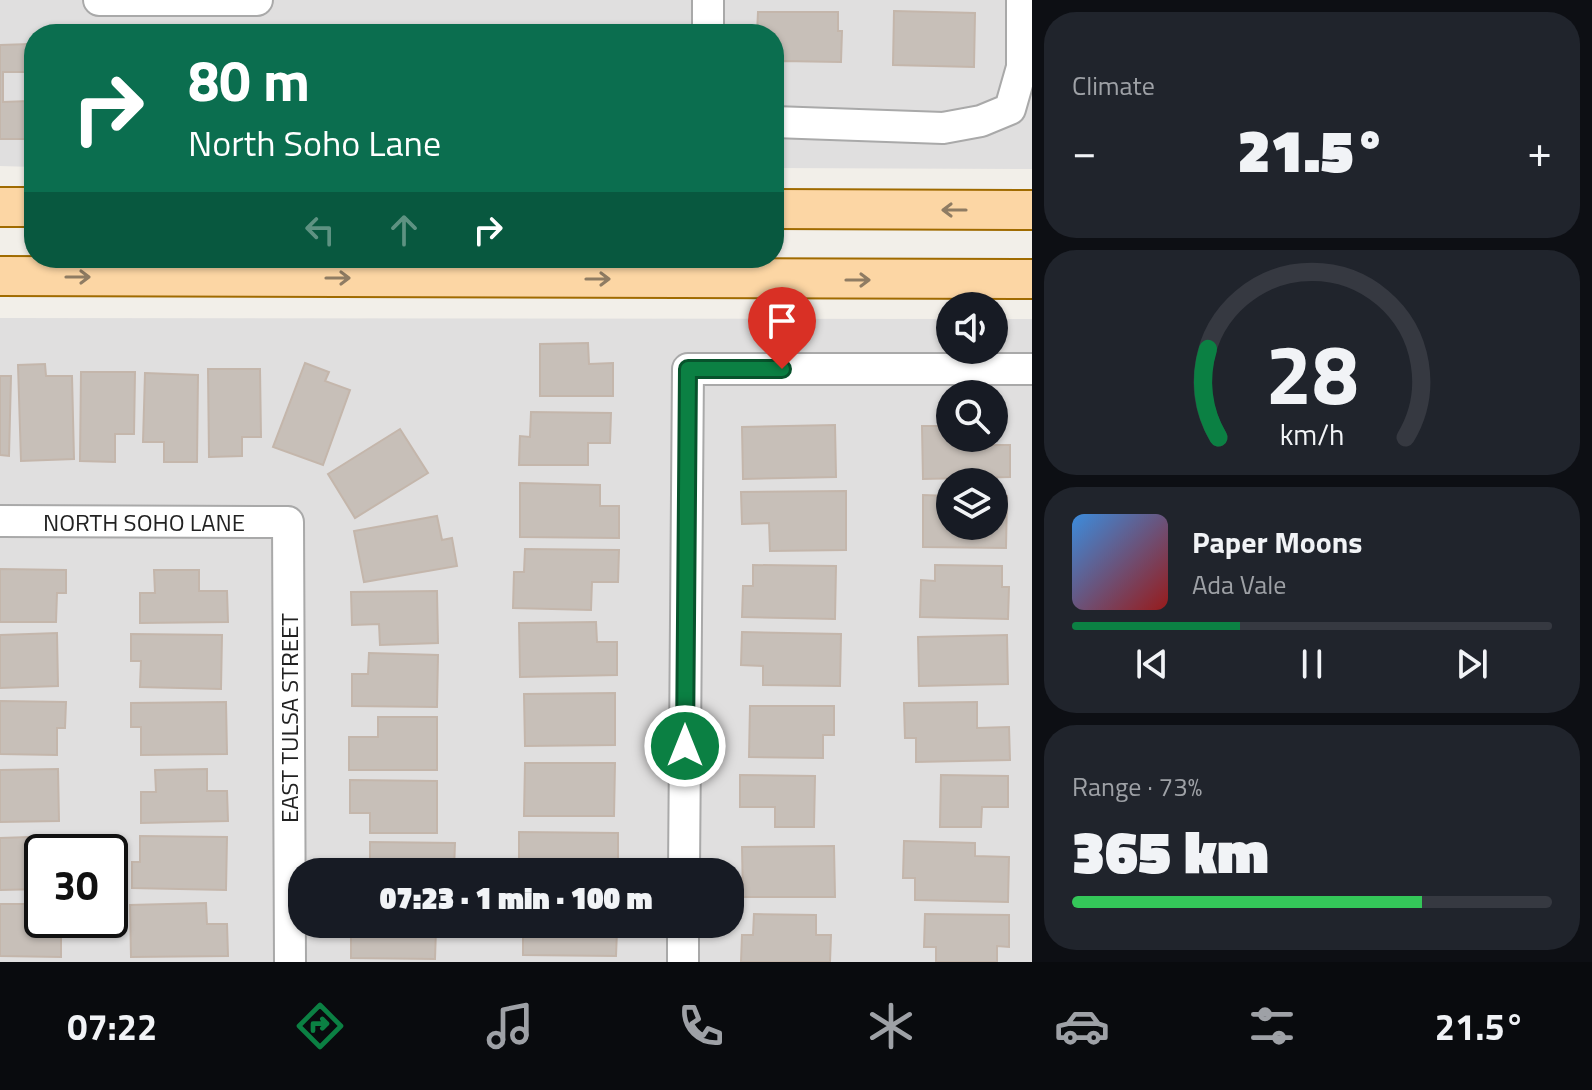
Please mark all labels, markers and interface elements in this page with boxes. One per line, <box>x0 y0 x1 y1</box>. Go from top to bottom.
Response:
text: 80 m <box>188 38 310 123</box>
icon: right <box>56 56 160 160</box>
text: Climate <box>1072 66 1155 105</box>
text: 21.5° <box>1238 104 1386 195</box>
text: North Soho Lane <box>188 115 441 170</box>
text: − <box>1072 117 1097 184</box>
text: + <box>1527 117 1552 184</box>
one-way arrow <box>941 202 968 218</box>
icon: left <box>298 208 342 252</box>
icon: ahead <box>382 208 426 252</box>
icon: right <box>466 208 510 252</box>
one-way arrow <box>64 269 91 285</box>
one-way arrow <box>324 270 351 286</box>
one-way arrow <box>584 271 611 287</box>
one-way arrow <box>844 272 871 288</box>
pin <box>748 287 816 369</box>
map controls <box>936 292 1008 540</box>
button: sound <box>936 292 1008 364</box>
icon: arrive <box>760 299 804 343</box>
text: 28 <box>1265 310 1359 436</box>
button: search <box>936 380 1008 452</box>
text: km/h <box>1280 413 1344 456</box>
button: layers <box>936 468 1008 540</box>
street label: NORTH SOHO LANE <box>43 504 245 540</box>
text: Paper Moons <box>1192 519 1362 565</box>
text: Ada Vale <box>1192 565 1286 604</box>
street label: EAST TULSA STREET <box>271 613 307 823</box>
icon: previous <box>1130 642 1174 686</box>
icon: pause <box>1290 642 1334 686</box>
icon: next <box>1450 642 1494 686</box>
position arrow <box>643 704 727 788</box>
text: Range · 73% <box>1072 767 1202 806</box>
text: 365 km <box>1072 805 1269 896</box>
speed limit sign: 30 <box>24 834 128 938</box>
text: 07:23 · 1 min · 100 m <box>380 875 652 921</box>
icon: directions <box>292 998 348 1054</box>
icon: music <box>482 998 538 1054</box>
icon: phone <box>673 998 729 1054</box>
icon: climate <box>863 998 919 1054</box>
icon: car <box>1054 998 1110 1054</box>
icon: filters <box>1244 998 1300 1054</box>
text: 07:22 <box>67 999 157 1054</box>
text: 21.5° <box>1435 999 1525 1054</box>

